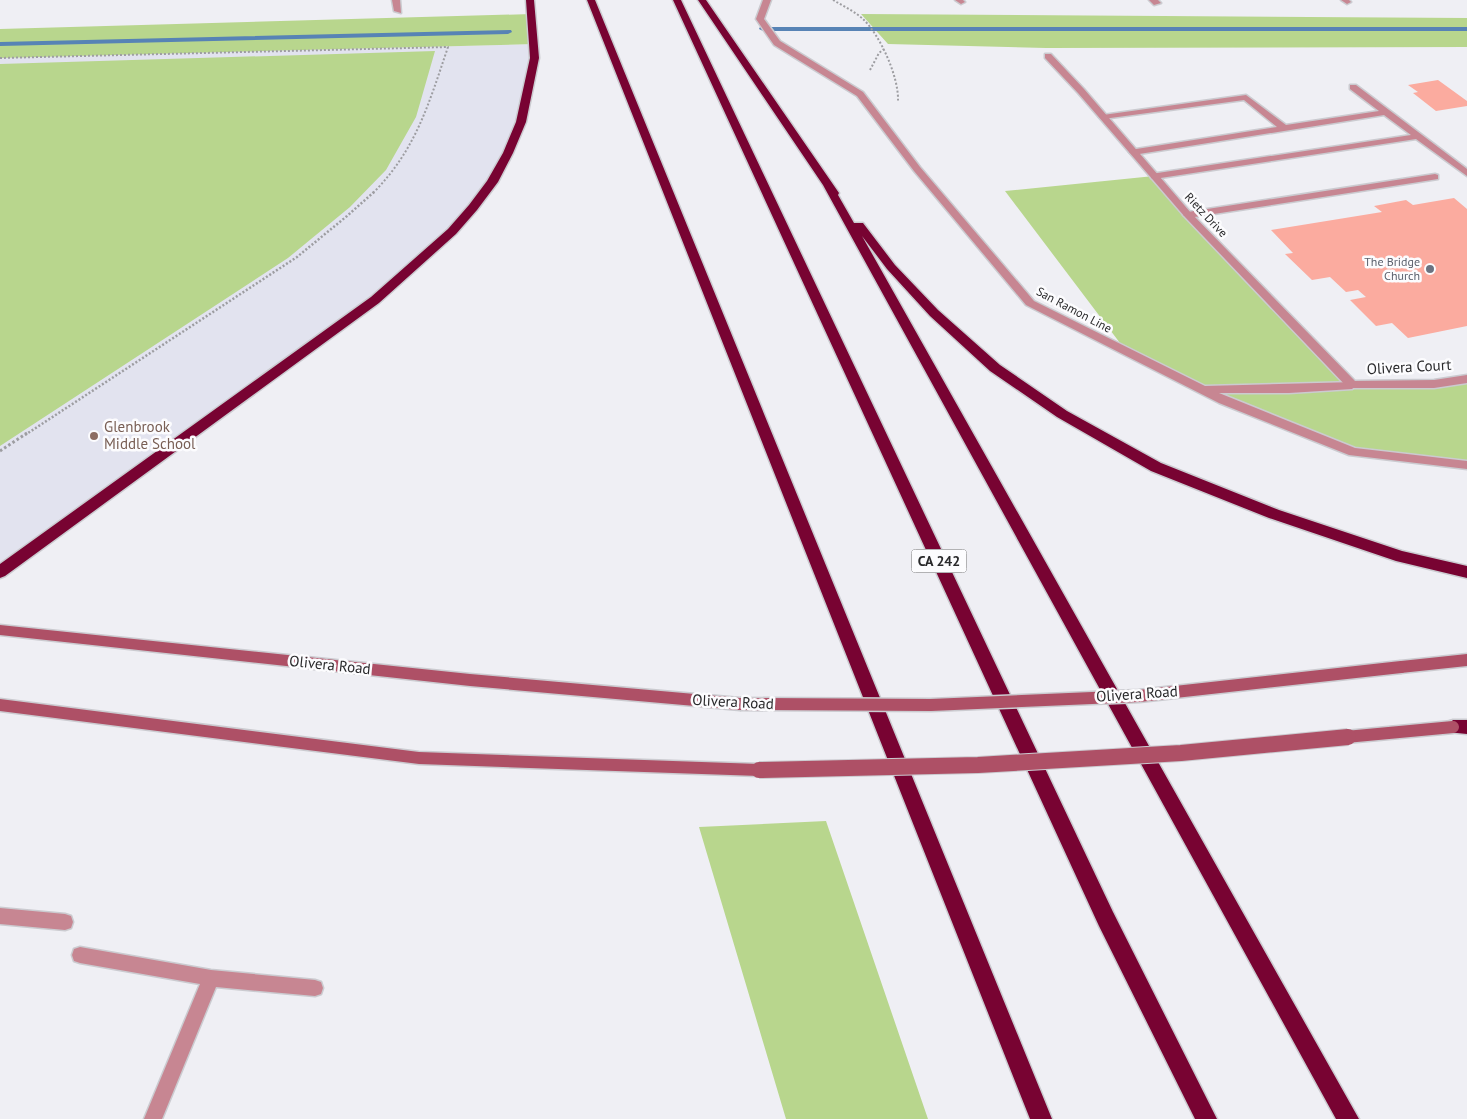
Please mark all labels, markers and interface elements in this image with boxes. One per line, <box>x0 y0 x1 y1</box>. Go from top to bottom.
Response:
street label: Rietz Drive <box>1182 189 1231 240</box>
place label: The Bridge Church <box>1364 254 1420 283</box>
marker: The Bridge Church <box>1424 263 1436 275</box>
street label: San Ramon Line <box>1034 283 1114 336</box>
street label: Olivera Court <box>1366 355 1452 378</box>
place label: Glenbrook Middle School <box>104 417 196 453</box>
marker: Glenbrook Middle School <box>88 430 100 442</box>
road number: CA 242 <box>912 550 966 572</box>
street label: Olivera Road <box>288 651 372 678</box>
street label: Olivera Road <box>1096 681 1178 706</box>
street label: Olivera Road <box>692 690 774 713</box>

